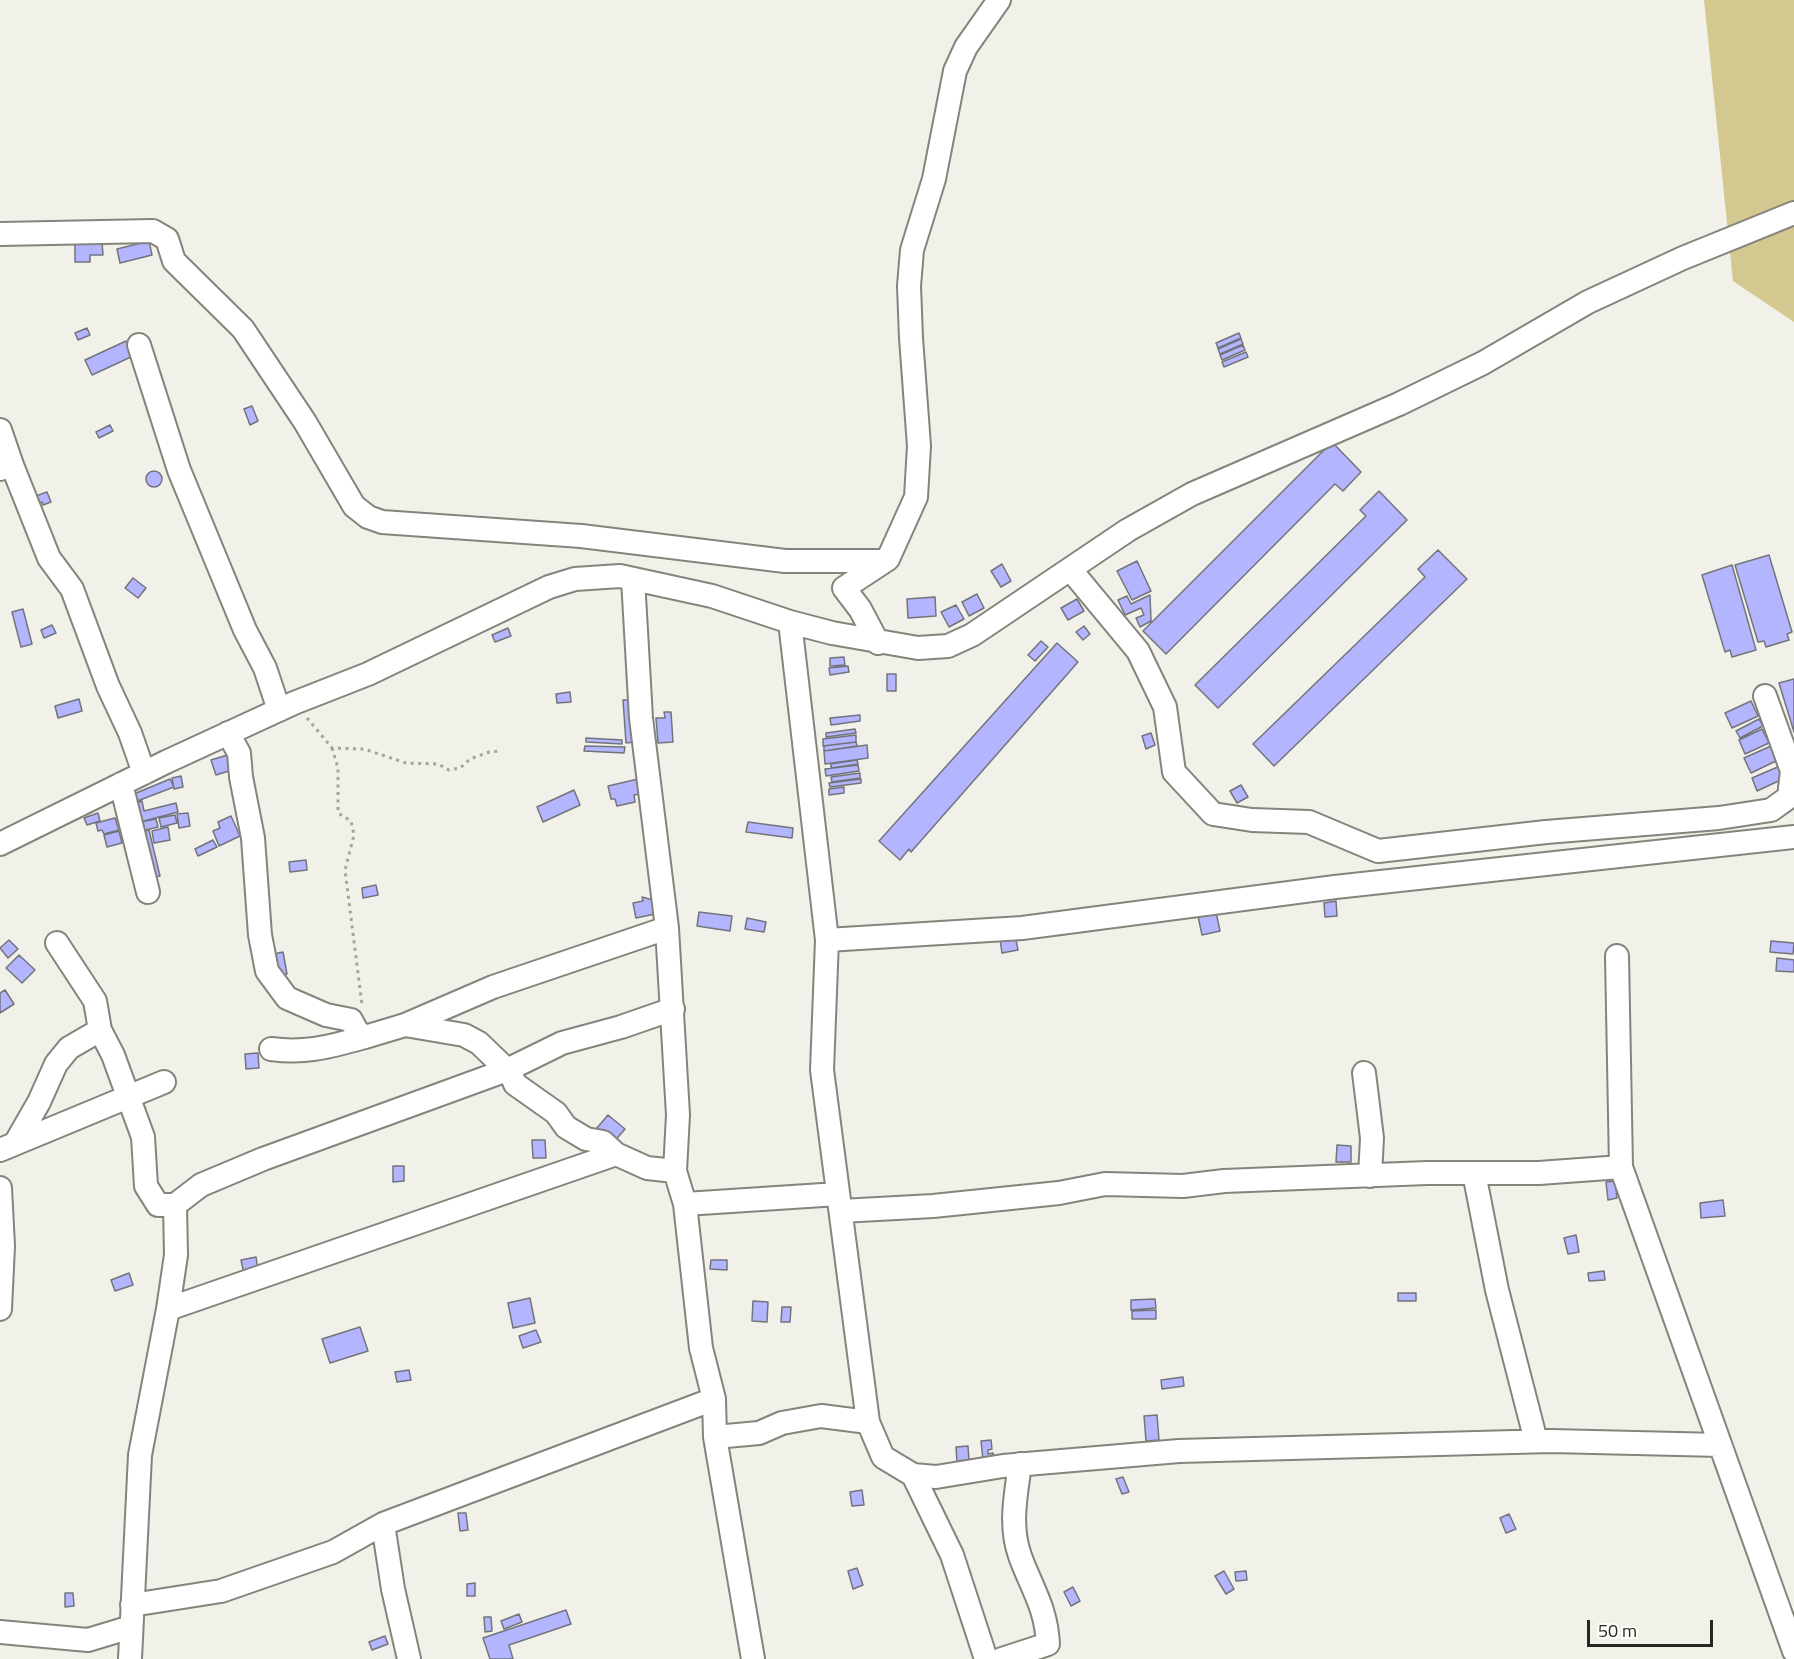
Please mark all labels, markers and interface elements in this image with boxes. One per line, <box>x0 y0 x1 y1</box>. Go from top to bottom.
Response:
scale bar <box>1590 1608 1716 1646</box>
text: 50 m <box>1598 1617 1637 1644</box>

